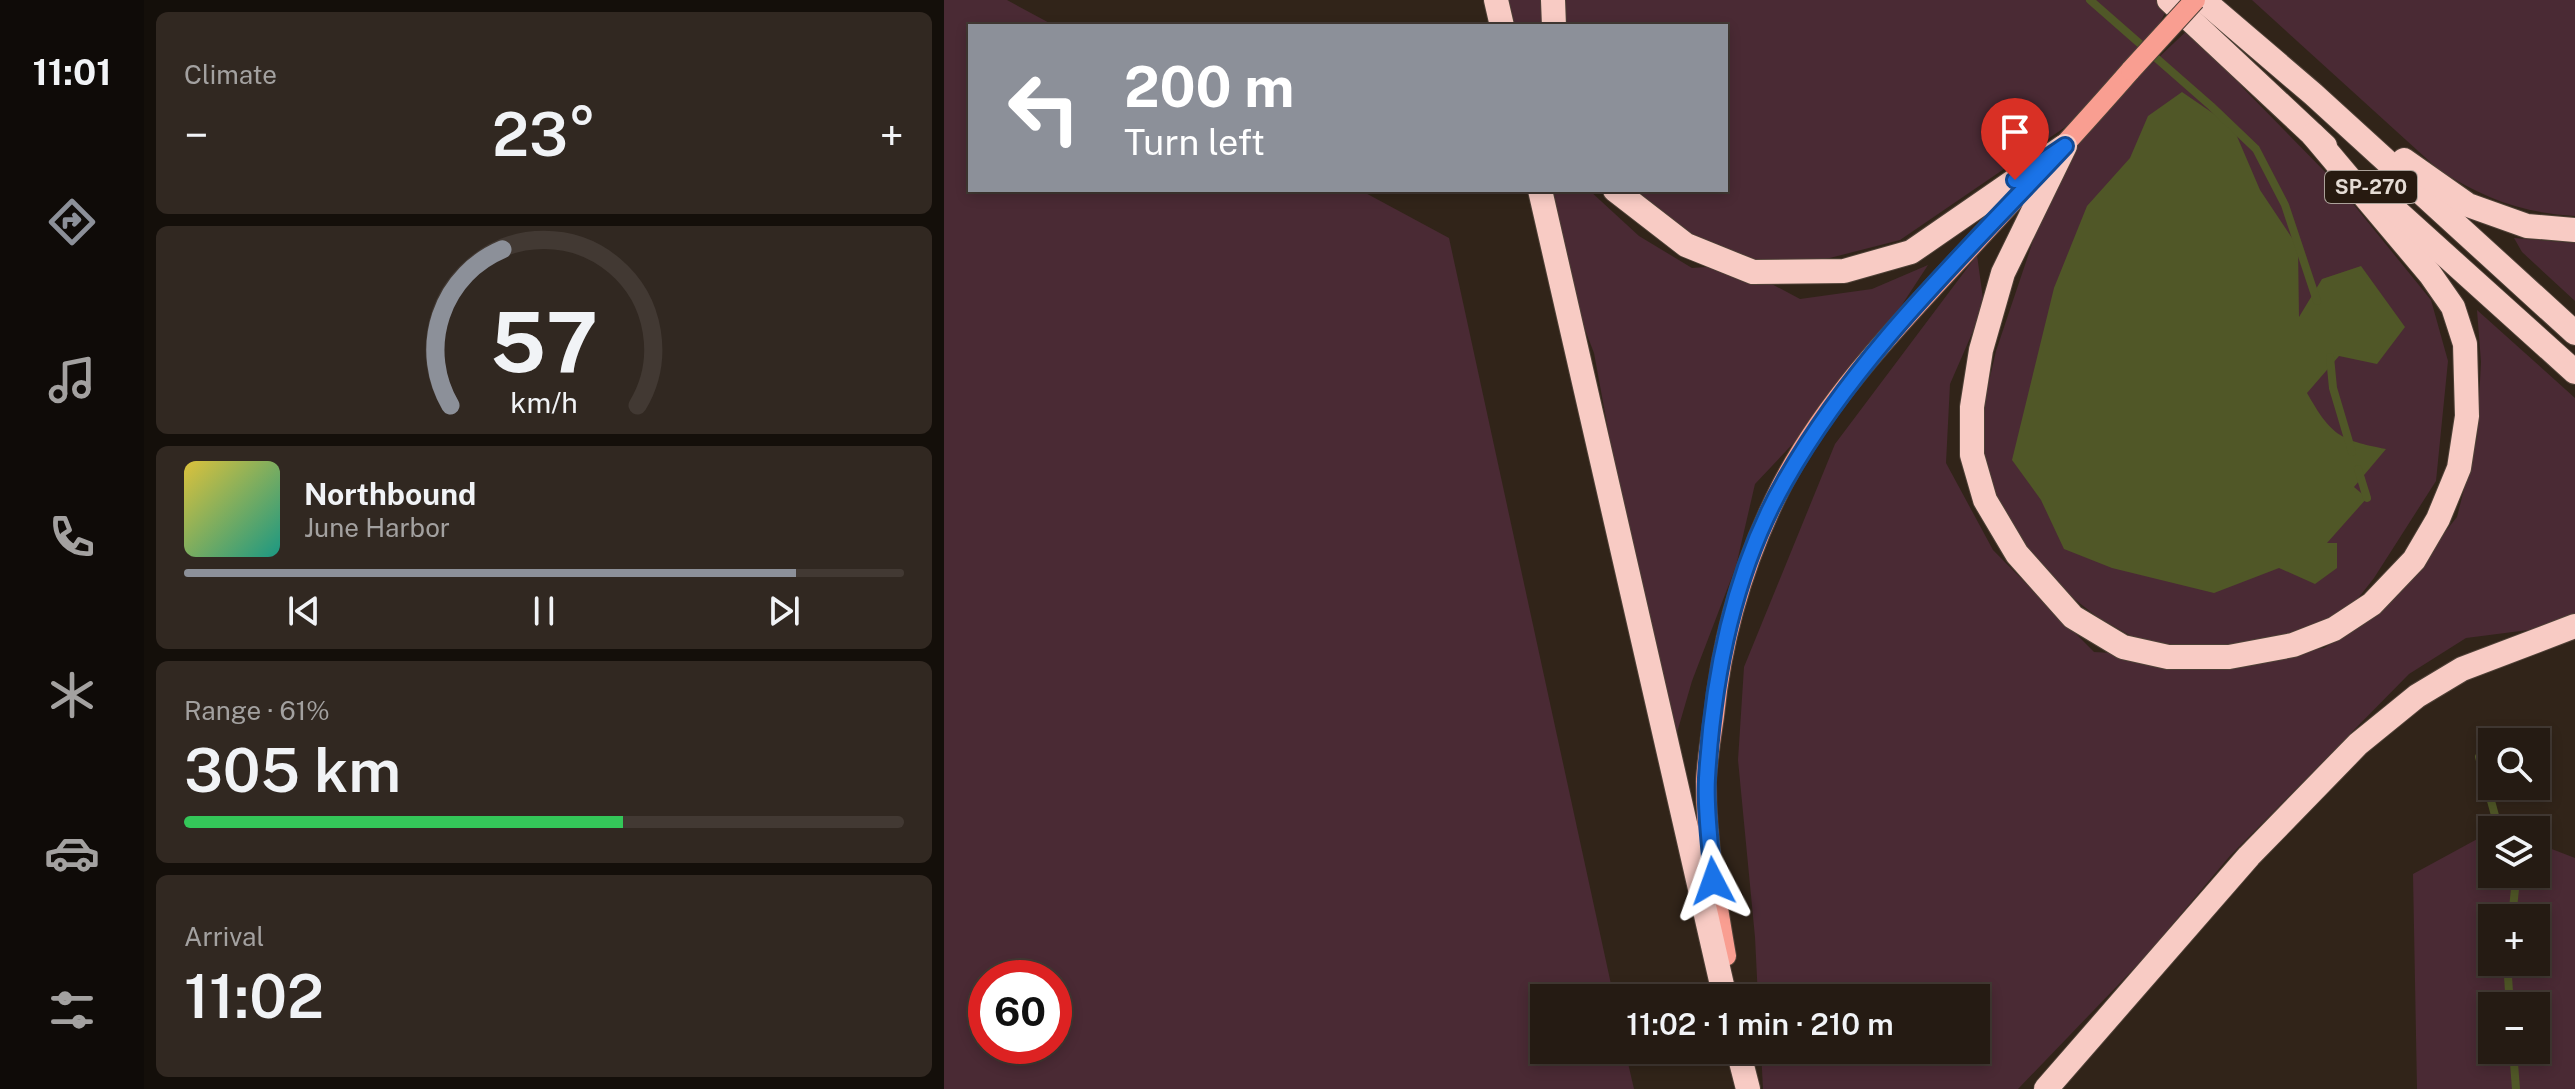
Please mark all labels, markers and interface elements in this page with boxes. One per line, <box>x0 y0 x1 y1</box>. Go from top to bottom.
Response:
text: 11:01 <box>32 51 112 93</box>
text: 200 m <box>1124 54 1294 120</box>
icon: left <box>992 56 1096 160</box>
text: Climate <box>184 59 277 90</box>
pin <box>1981 98 2049 180</box>
text: 23° <box>492 99 596 170</box>
text: − <box>184 109 208 161</box>
text: + <box>880 109 904 161</box>
icon: arrive <box>1993 110 2037 154</box>
text: Turn left <box>1124 121 1265 163</box>
road number: SP-270 <box>2325 171 2417 203</box>
icon: directions <box>44 194 100 250</box>
text: 57 <box>490 293 598 391</box>
icon: music <box>44 352 100 408</box>
text: km/h <box>510 386 578 419</box>
text: Northbound <box>304 476 476 512</box>
icon: phone <box>44 509 100 565</box>
text: June Harbor <box>304 512 450 543</box>
icon: previous <box>282 589 326 633</box>
icon: pause <box>522 589 566 633</box>
icon: next <box>762 589 806 633</box>
icon: climate <box>44 667 100 723</box>
text: Range · 61% <box>184 695 330 726</box>
map controls <box>2478 728 2550 1064</box>
button: search <box>2478 728 2550 800</box>
text: 305 km <box>184 735 401 806</box>
button: layers <box>2478 816 2550 888</box>
icon: car <box>44 825 100 881</box>
position arrow <box>1671 839 1755 923</box>
button: + <box>2478 904 2550 976</box>
text: Arrival <box>184 921 264 952</box>
speed limit sign: 60 <box>968 960 1072 1064</box>
text: 11:02 <box>184 961 324 1032</box>
icon: filters <box>44 982 100 1038</box>
button: − <box>2478 992 2550 1064</box>
text: 11:02 · 1 min · 210 m <box>1626 1006 1894 1042</box>

